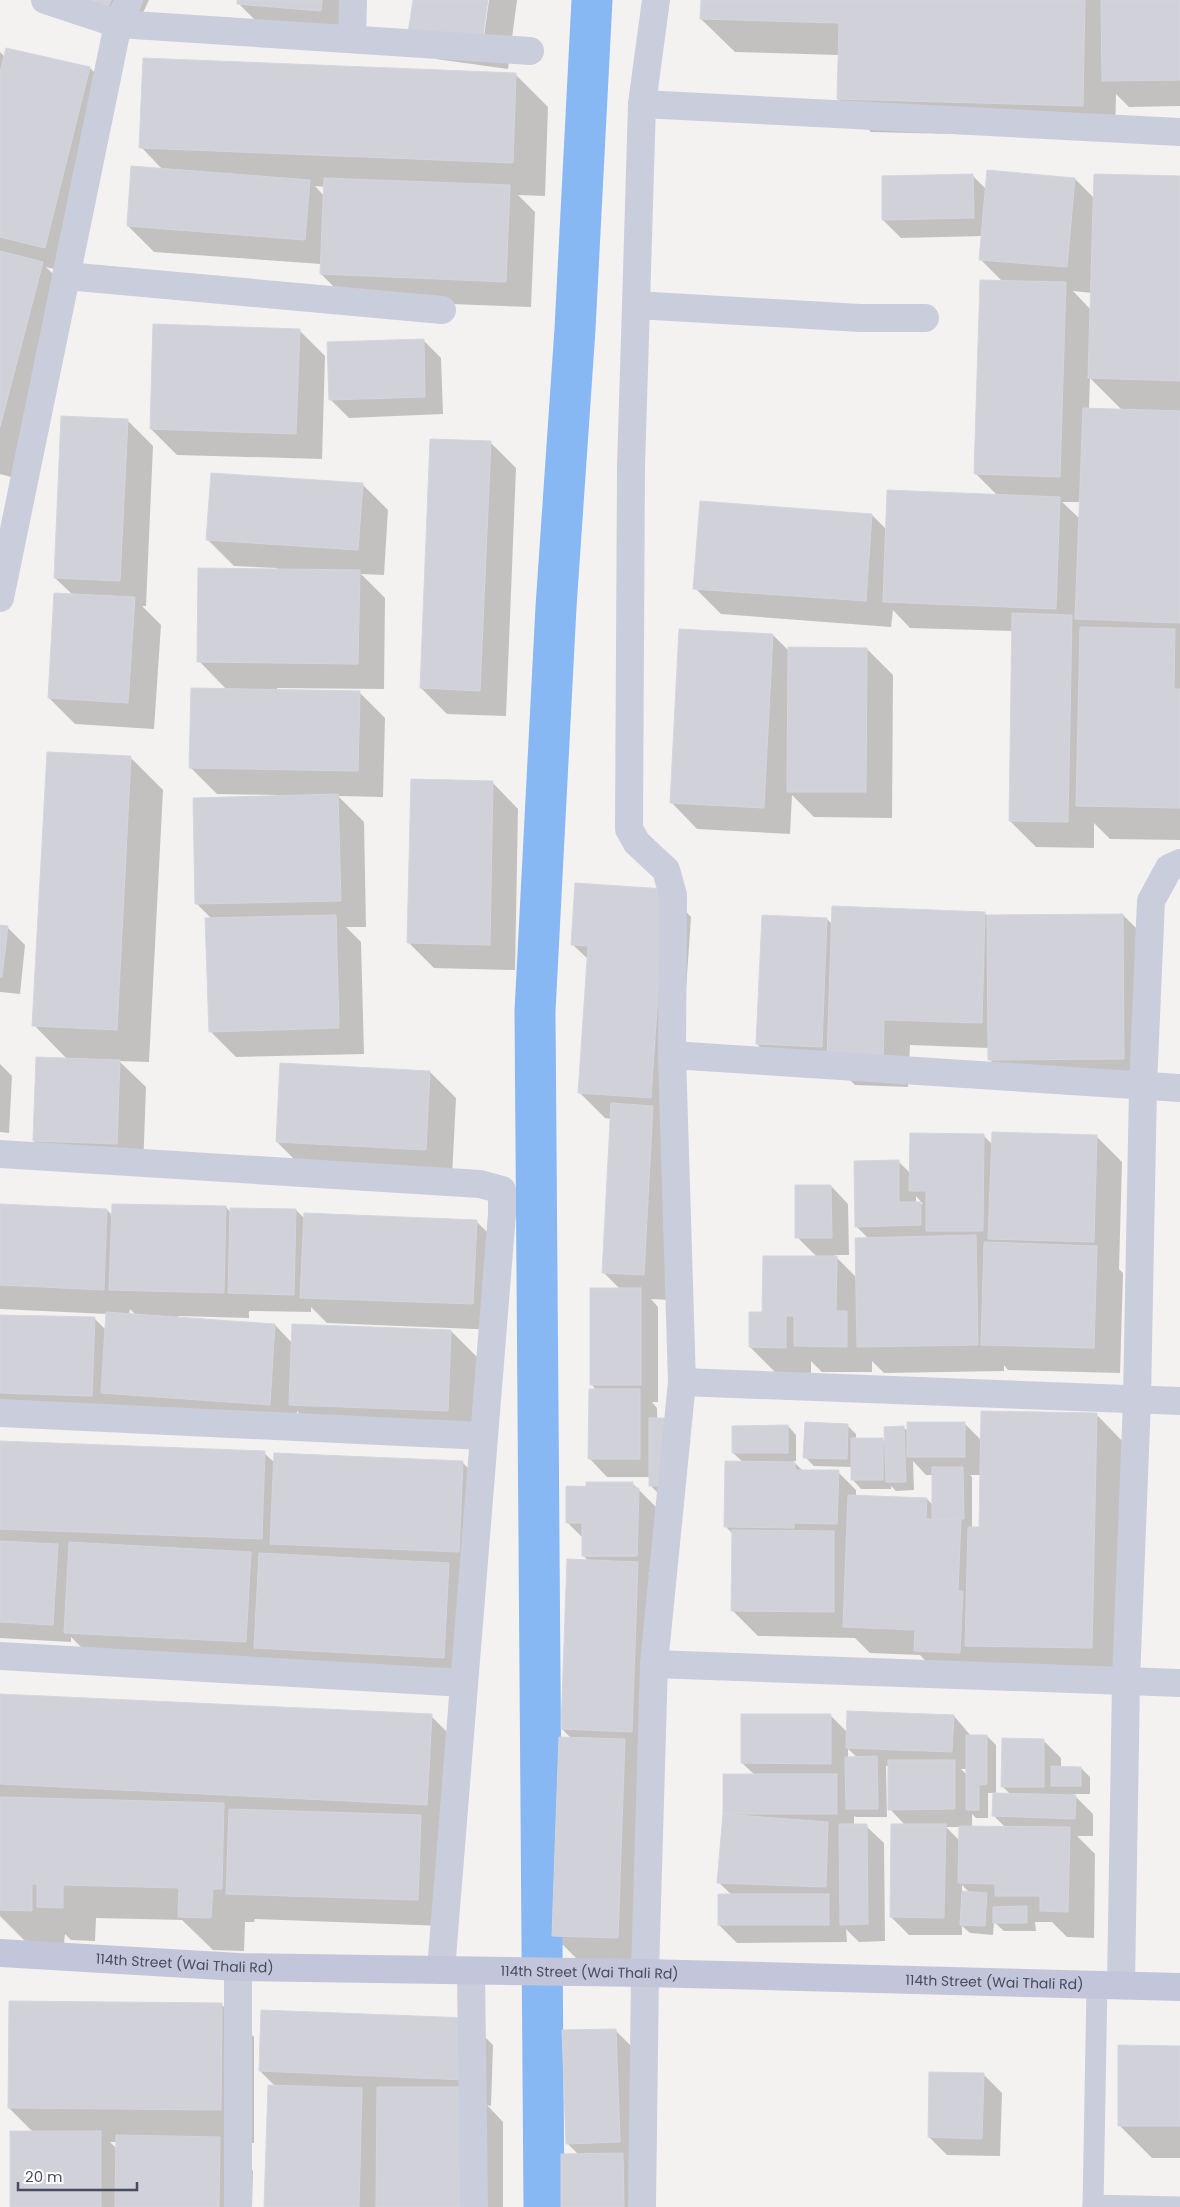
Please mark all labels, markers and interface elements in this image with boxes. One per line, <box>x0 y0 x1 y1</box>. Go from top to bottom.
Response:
street label: 114th Street (Wai Thali Rd) <box>95 1949 274 1978</box>
street label: 114th Street (Wai Thali Rd) <box>500 1961 679 1984</box>
street label: 114th Street (Wai Thali Rd) <box>905 1970 1084 1994</box>
scale bar <box>18 2160 136 2192</box>
text: 20 m <box>25 2166 63 2187</box>

